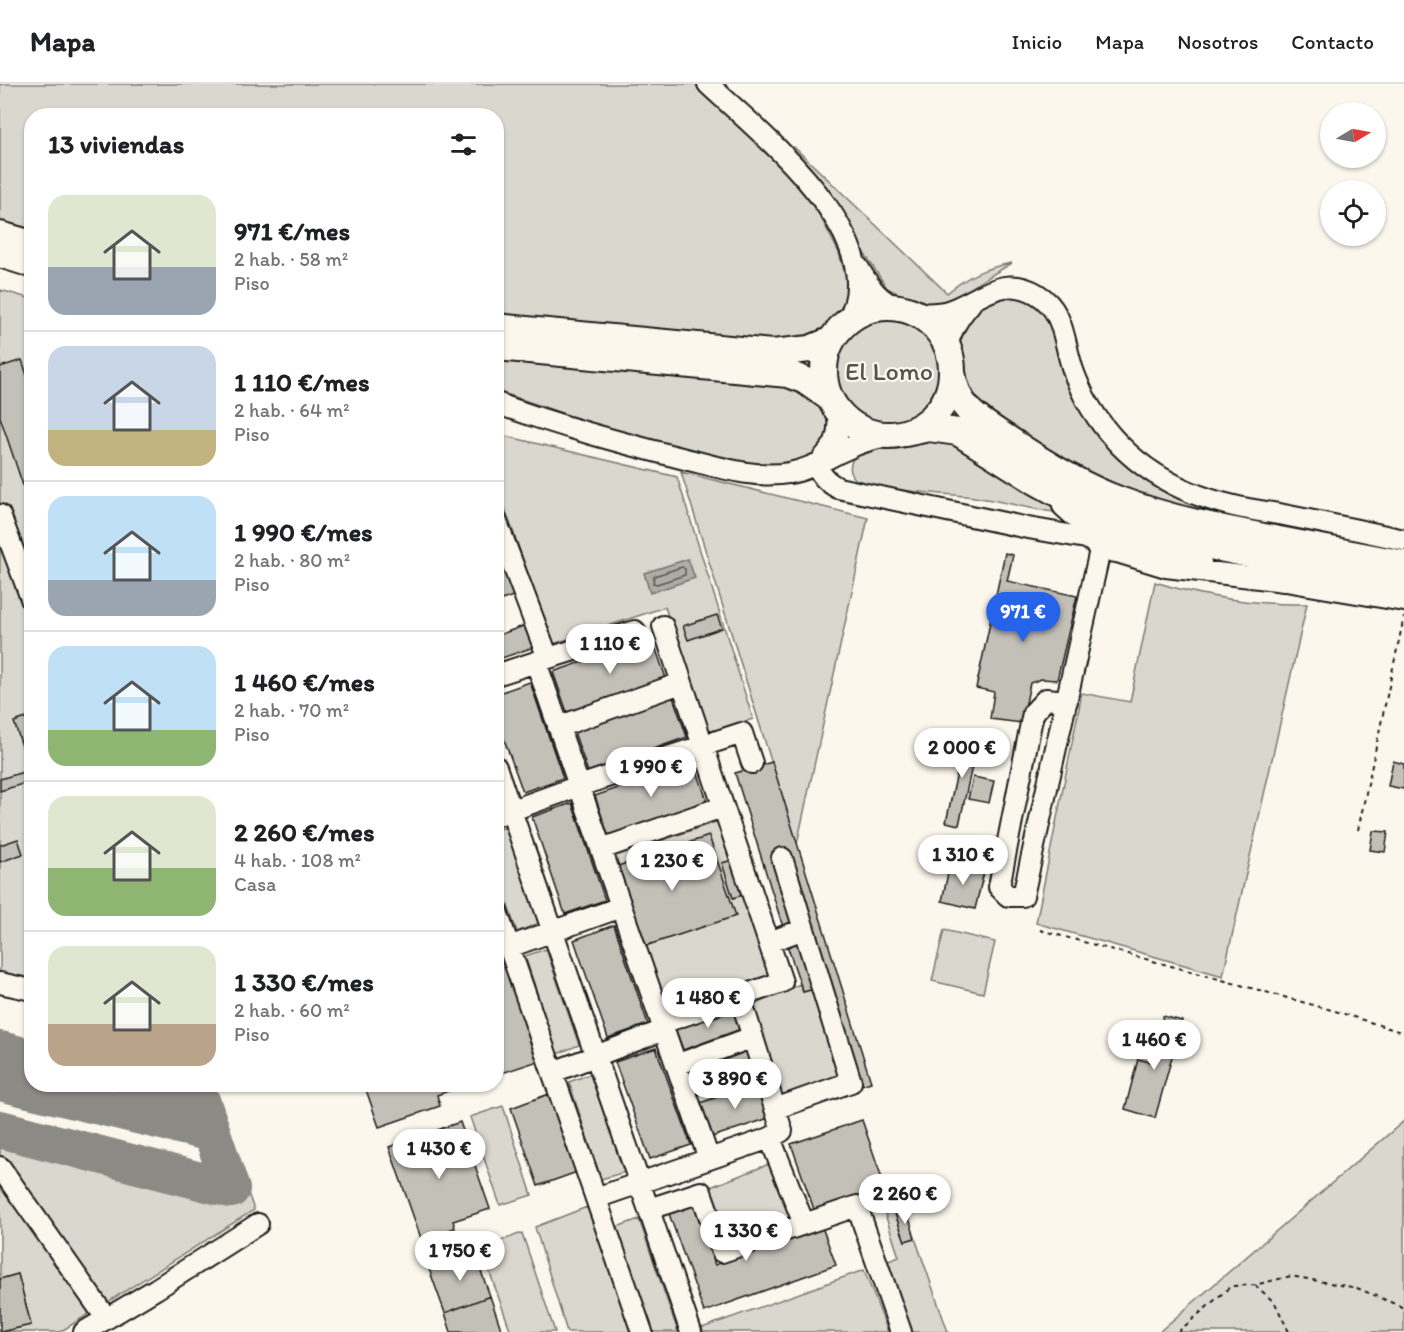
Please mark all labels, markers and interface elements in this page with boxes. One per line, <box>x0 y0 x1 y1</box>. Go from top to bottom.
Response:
text: Mapa <box>30 24 95 58</box>
text: Inicio <box>1012 29 1062 54</box>
text: Mapa <box>1095 29 1144 54</box>
text: Nosotros <box>1177 29 1258 54</box>
text: Contacto <box>1291 29 1374 54</box>
north arrow <box>1320 102 1386 168</box>
map controls <box>1320 102 1386 246</box>
text: 13 viviendas <box>48 128 184 160</box>
icon: filters <box>447 128 480 161</box>
button: locate <box>1320 180 1386 246</box>
text: 971 €/mes <box>234 215 350 247</box>
icon: home <box>96 219 168 291</box>
text: 2 hab. · 58 m² <box>234 247 348 271</box>
text: Piso <box>234 271 270 295</box>
park label: El Lomo <box>845 355 933 387</box>
text: 1 110 €/mes <box>234 366 370 398</box>
icon: home <box>96 370 168 442</box>
text: 2 hab. · 64 m² <box>234 398 349 422</box>
text: Piso <box>234 422 270 446</box>
text: 1 990 €/mes <box>234 516 373 548</box>
icon: home <box>96 520 168 592</box>
text: 2 hab. · 80 m² <box>234 548 350 572</box>
text: Piso <box>234 572 270 596</box>
pin: 971 € <box>981 592 1065 643</box>
text: 971 € <box>1000 599 1046 623</box>
pin: 1 110 € <box>555 624 665 675</box>
text: 1 110 € <box>580 631 640 655</box>
text: 1 460 €/mes <box>234 666 375 698</box>
icon: home <box>96 670 168 742</box>
text: 2 hab. · 70 m² <box>234 698 349 722</box>
text: Piso <box>234 722 270 746</box>
pin: 2 000 € <box>907 728 1017 779</box>
text: 2 000 € <box>928 735 996 759</box>
pin: 1 990 € <box>596 747 706 798</box>
text: 1 990 € <box>620 754 682 778</box>
text: 2 260 €/mes <box>234 816 374 848</box>
icon: home <box>96 820 168 892</box>
pin: 1 310 € <box>908 835 1018 886</box>
pin: 1 230 € <box>617 841 727 892</box>
text: 1 310 € <box>932 842 994 866</box>
text: 4 hab. · 108 m² <box>234 848 361 872</box>
text: 1 230 € <box>640 848 704 872</box>
text: Casa <box>234 872 276 896</box>
text: 1 330 €/mes <box>234 966 374 998</box>
icon: home <box>96 970 168 1042</box>
pin: 1 480 € <box>653 978 763 1029</box>
text: 1 480 € <box>676 985 741 1009</box>
text: 2 hab. · 60 m² <box>234 998 350 1022</box>
pin: 1 460 € <box>1099 1020 1209 1071</box>
text: Piso <box>234 1022 270 1046</box>
text: 1 460 € <box>1122 1027 1186 1051</box>
pin: 3 890 € <box>680 1059 790 1110</box>
text: 3 890 € <box>702 1066 768 1090</box>
pin: 1 430 € <box>384 1129 494 1180</box>
text: 1 430 € <box>407 1136 471 1160</box>
pin: 2 260 € <box>850 1174 960 1225</box>
text: 2 260 € <box>873 1181 937 1205</box>
pin: 1 330 € <box>691 1211 801 1262</box>
text: 1 330 € <box>714 1218 778 1242</box>
pin: 1 750 € <box>405 1231 515 1282</box>
text: 1 750 € <box>429 1238 491 1262</box>

